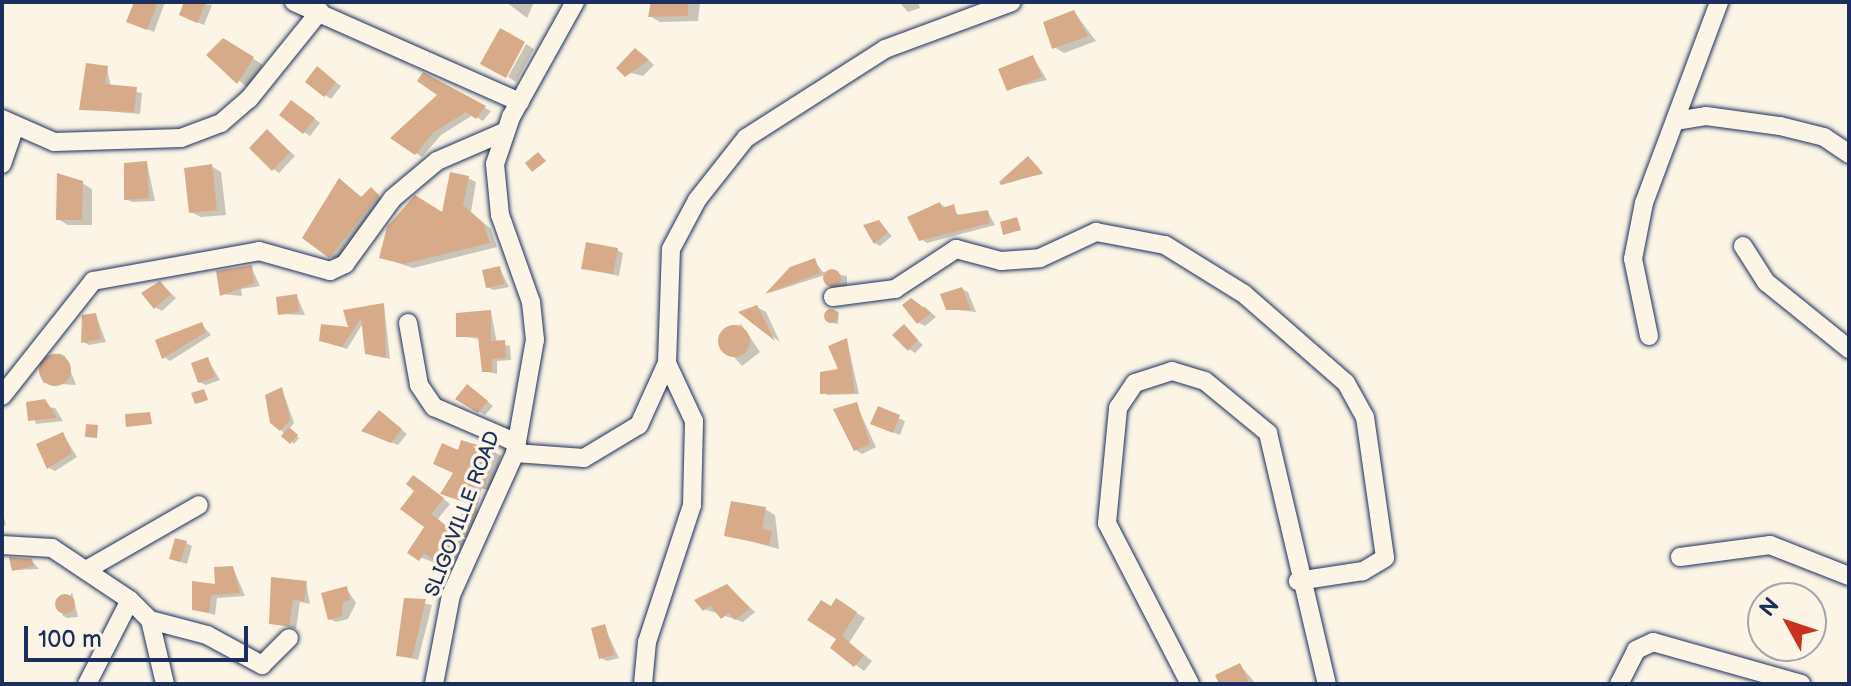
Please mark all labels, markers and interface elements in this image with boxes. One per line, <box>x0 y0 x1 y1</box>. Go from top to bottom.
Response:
street label: SLIGOVILLE ROAD <box>420 428 506 600</box>
north arrow <box>1747 582 1827 662</box>
text: N <box>1754 593 1785 623</box>
scale bar <box>28 610 252 660</box>
text: 100 m <box>38 625 102 654</box>

